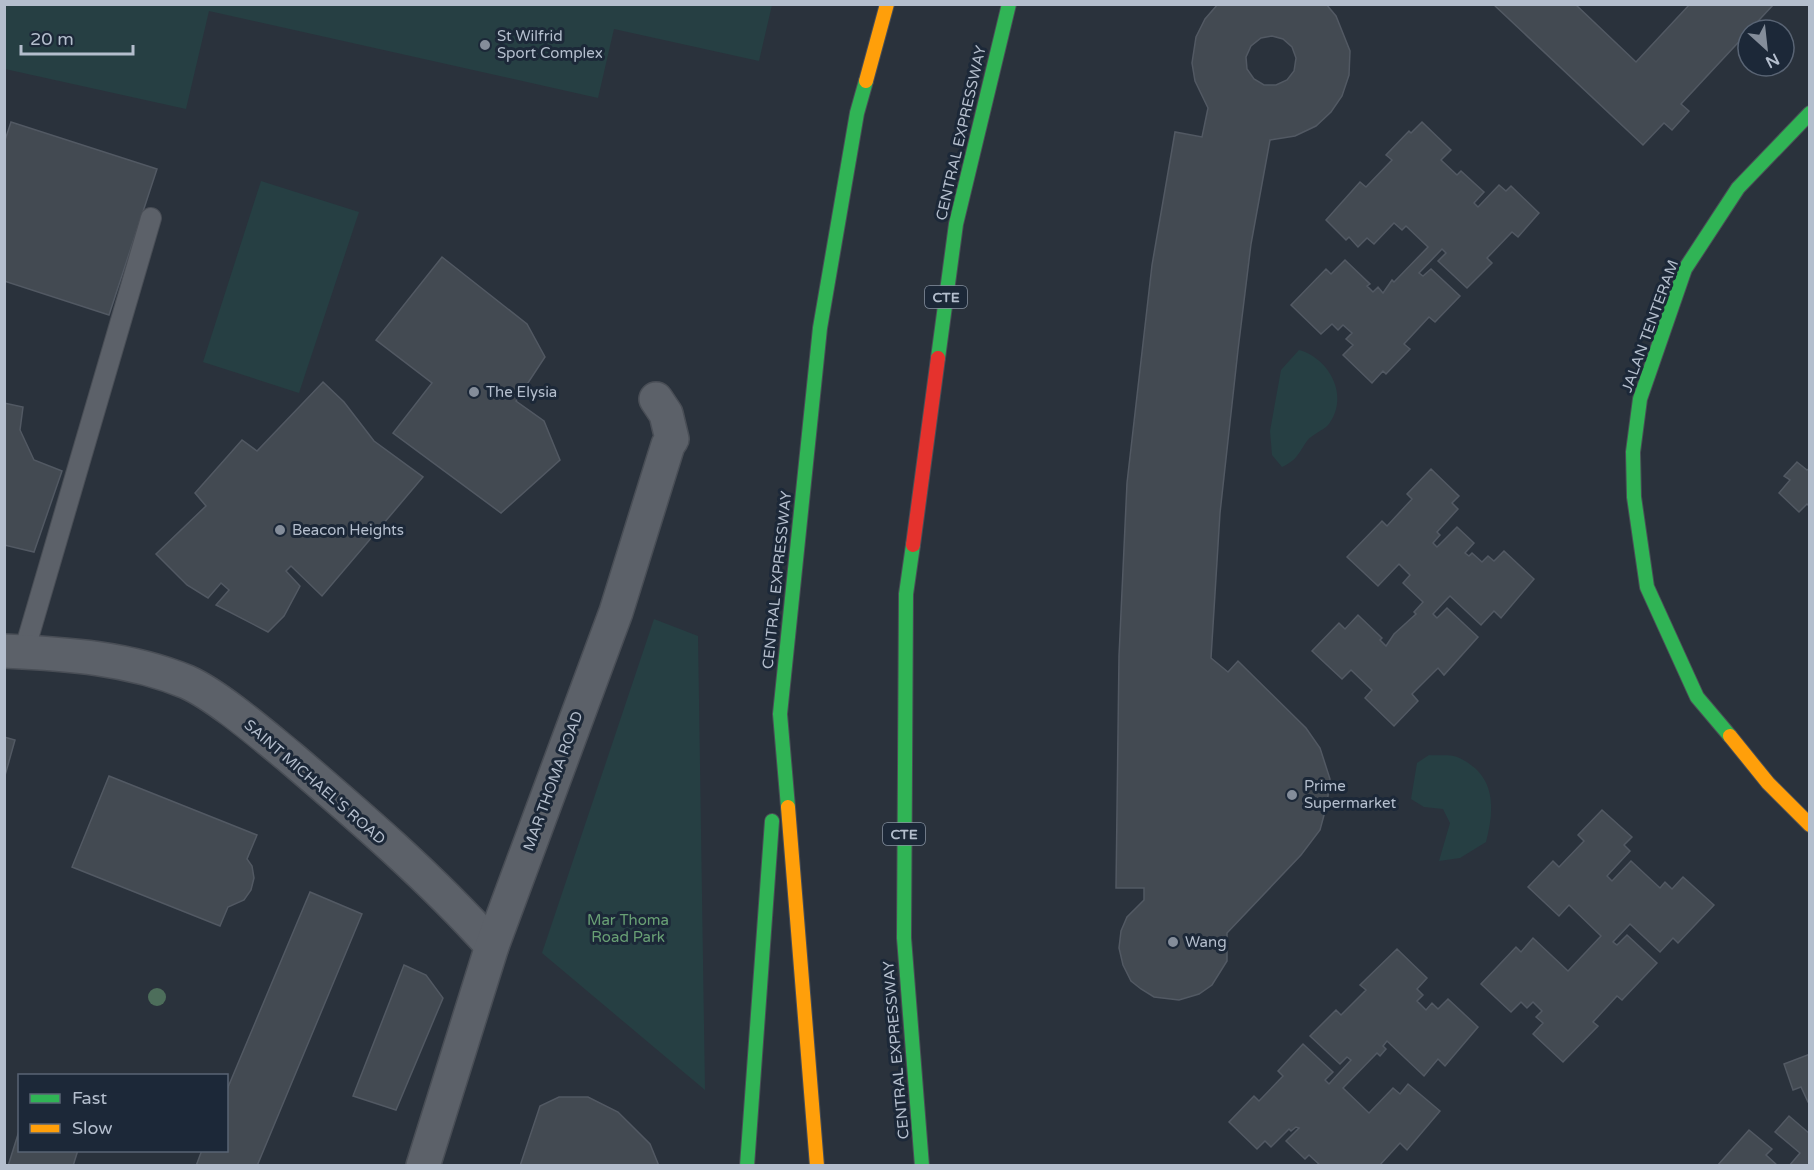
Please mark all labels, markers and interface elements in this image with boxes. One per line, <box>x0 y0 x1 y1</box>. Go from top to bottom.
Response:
scale bar <box>21 18 134 56</box>
north arrow <box>1736 18 1796 78</box>
place label: St Wilfrid Sport Complex <box>497 27 603 62</box>
text: 20 m <box>30 28 74 50</box>
marker: St Wilfrid Sport Complex <box>478 38 492 52</box>
street label: CENTRAL EXPRESSWAY <box>932 43 990 222</box>
text: N <box>1762 49 1783 72</box>
street label: JALAN TENTERAM <box>1618 257 1682 395</box>
road number: CTE <box>925 286 967 308</box>
place label: The Elysia <box>486 383 557 401</box>
marker: The Elysia <box>467 385 481 399</box>
street label: CENTRAL EXPRESSWAY <box>759 490 795 670</box>
place label: Beacon Heights <box>292 521 404 539</box>
marker: Beacon Heights <box>273 523 287 537</box>
street label: MAR THOMA ROAD <box>519 709 587 853</box>
street label: SAINT MICHAEL'S ROAD <box>241 716 389 848</box>
place label: Prime Supermarket <box>1304 777 1396 812</box>
marker: Prime Supermarket <box>1285 788 1299 802</box>
road number: CTE <box>883 823 925 845</box>
park label: Mar Thoma Road Park <box>587 911 669 946</box>
place label: Wang <box>1185 933 1227 951</box>
marker: Wang <box>1166 935 1180 949</box>
street label: CENTRAL EXPRESSWAY <box>879 960 913 1140</box>
legend <box>18 1074 228 1152</box>
text: Fast <box>72 1087 107 1109</box>
text: Slow <box>72 1117 113 1139</box>

